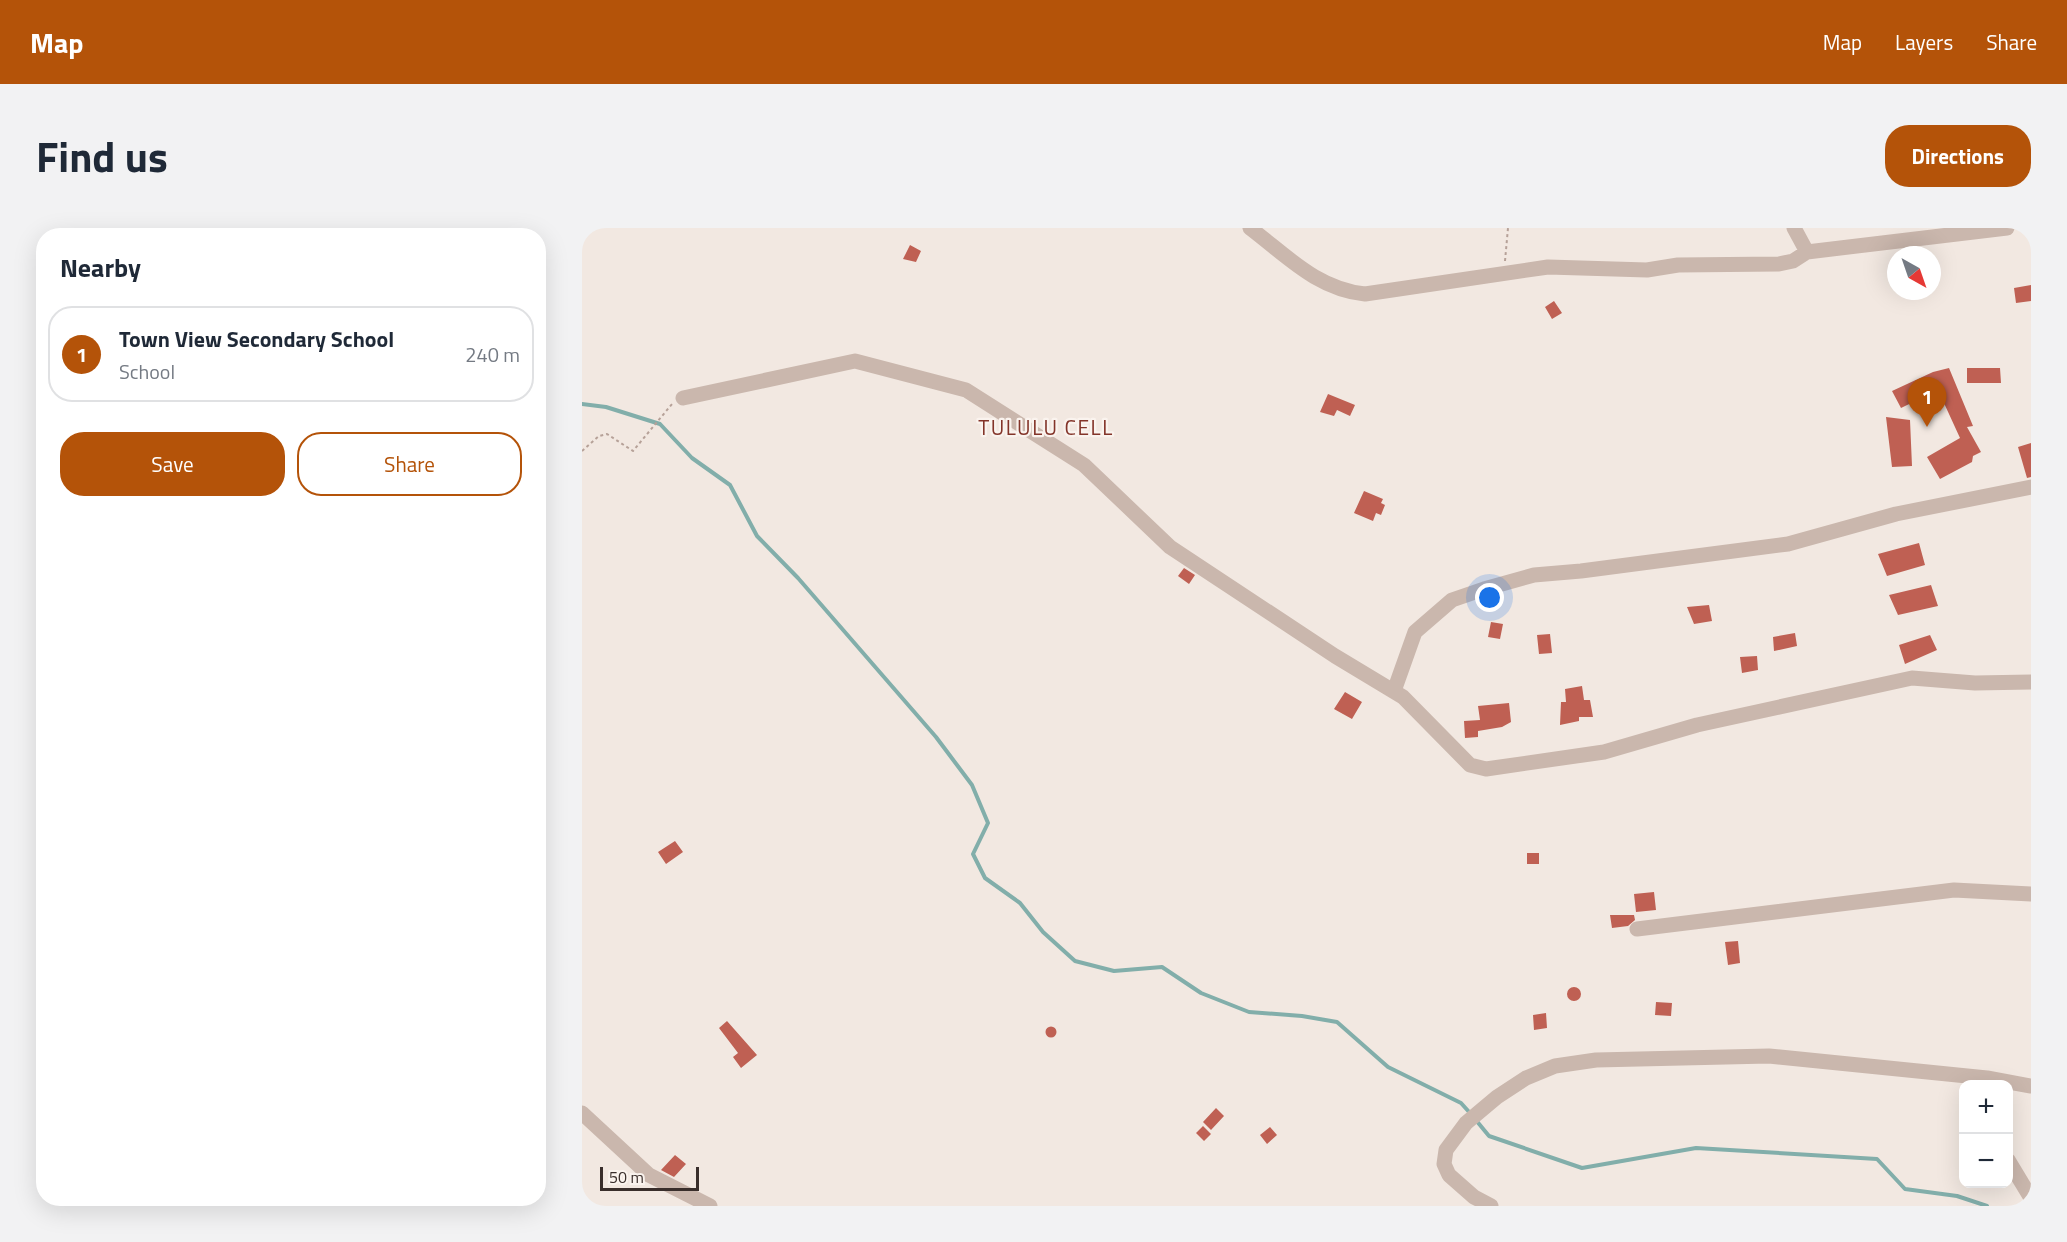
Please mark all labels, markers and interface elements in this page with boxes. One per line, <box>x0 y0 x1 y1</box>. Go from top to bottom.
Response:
text: Map <box>30 21 84 64</box>
text: Map <box>1823 26 1862 58</box>
text: Layers <box>1895 26 1953 58</box>
text: Share <box>1986 26 2037 58</box>
text: Find us <box>36 124 168 188</box>
button: Directions <box>1885 125 2031 187</box>
north arrow <box>1887 246 1941 300</box>
text: Nearby <box>60 248 141 287</box>
text: Town View Secondary School <box>119 322 394 356</box>
text: 1 <box>76 339 87 370</box>
text: 240 m <box>465 339 520 370</box>
text: School <box>119 356 175 387</box>
pin: 1 <box>1908 378 1946 427</box>
district label: TULULU CELL <box>978 411 1114 443</box>
button: Save <box>60 432 285 496</box>
button: Share <box>297 432 522 496</box>
your location <box>1475 583 1504 612</box>
map controls <box>1959 1080 2013 1188</box>
button: + <box>1959 1080 2013 1134</box>
button: − <box>1959 1134 2013 1188</box>
scale bar <box>600 1164 699 1192</box>
text: 50 m <box>609 1165 644 1189</box>

